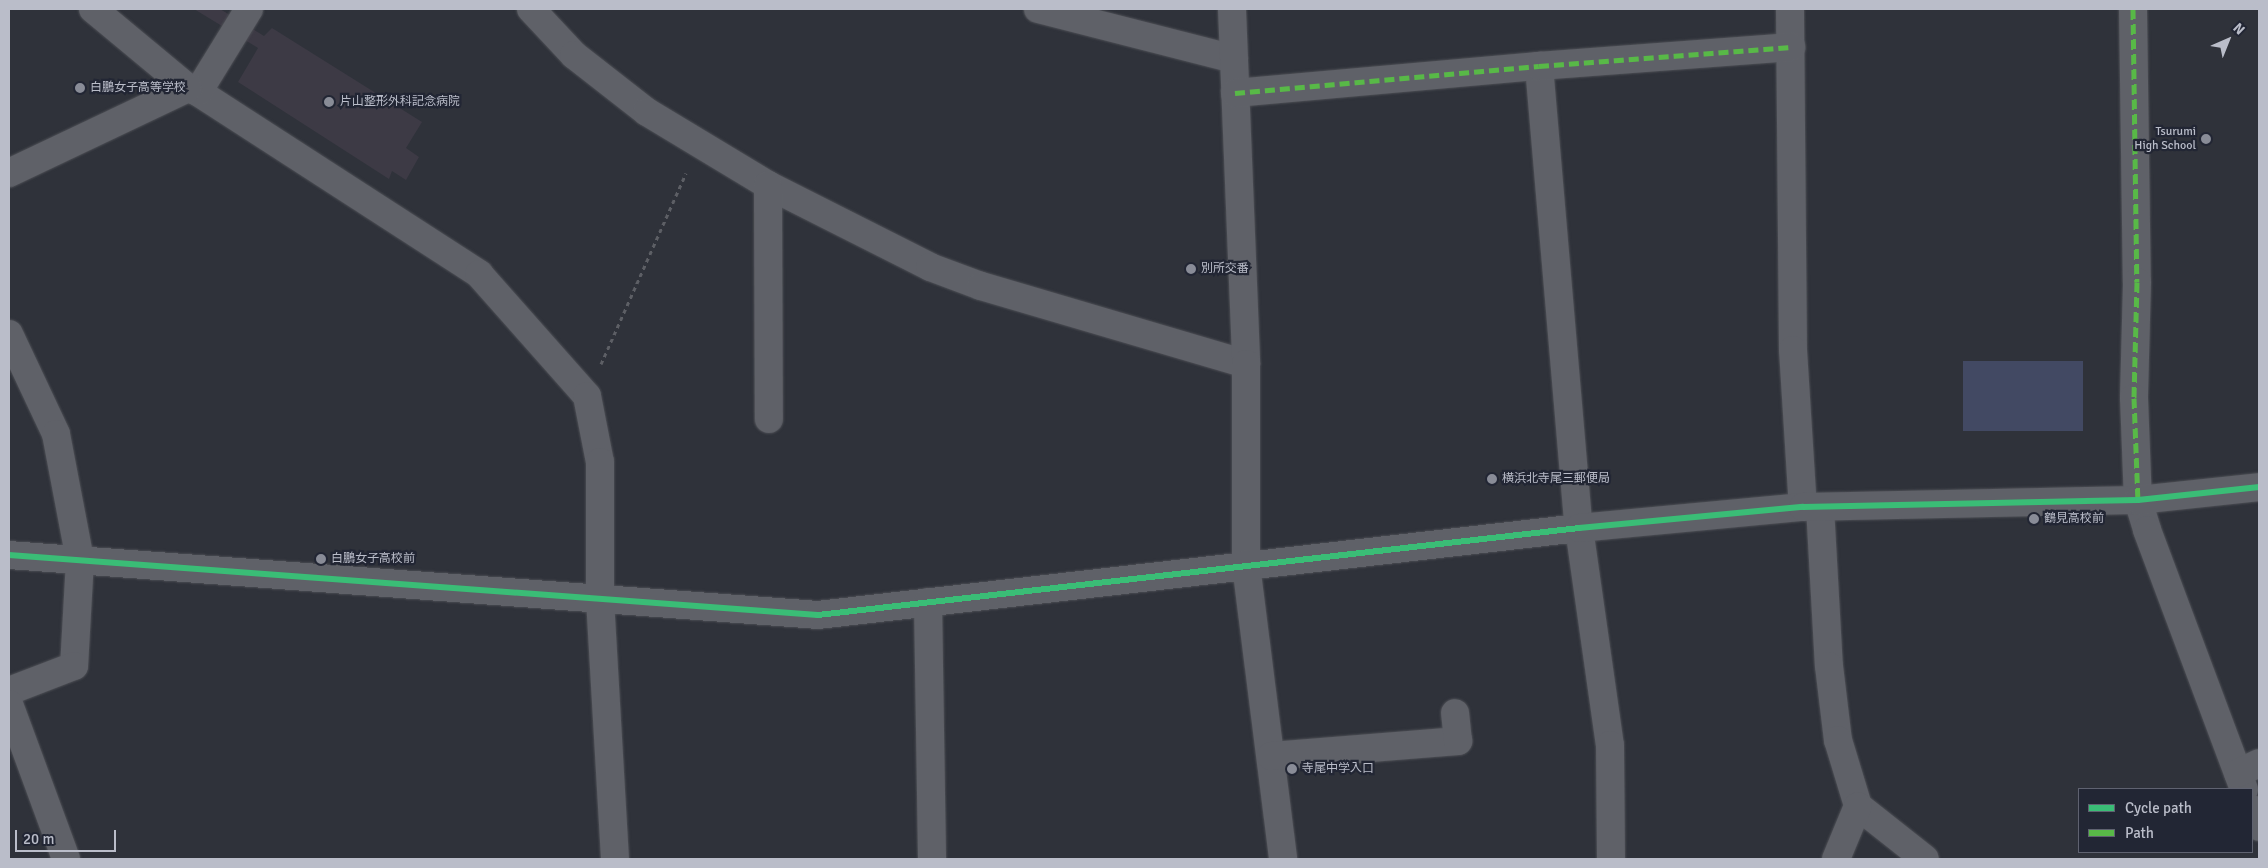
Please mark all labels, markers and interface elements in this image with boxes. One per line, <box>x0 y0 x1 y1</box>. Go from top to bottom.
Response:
north arrow <box>2203 15 2253 65</box>
text: N <box>2229 19 2248 38</box>
place label: 白鵬女子高等学校 <box>90 81 186 95</box>
marker: 白鵬女子高等学校 <box>74 82 86 94</box>
marker: 片山整形外科記念病院 <box>322 95 336 109</box>
place label: 片山整形外科記念病院 <box>340 95 460 109</box>
place label: Tsurumi High School <box>2134 125 2196 153</box>
marker: Tsurumi High School <box>2200 133 2212 145</box>
place label: 別所交番 <box>1201 262 1249 276</box>
marker: 別所交番 <box>1185 263 1197 275</box>
place label: 横浜北寺尾三郵便局 <box>1502 472 1610 486</box>
marker: 横浜北寺尾三郵便局 <box>1486 473 1498 485</box>
place label: 鶴見高校前 <box>2044 512 2104 526</box>
marker: 鶴見高校前 <box>2028 513 2040 525</box>
place label: 白鵬女子高校前 <box>331 552 415 566</box>
marker: 白鵬女子高校前 <box>315 553 327 565</box>
place label: 寺尾中学入口 <box>1302 762 1374 776</box>
marker: 寺尾中学入口 <box>1286 763 1298 775</box>
legend <box>2078 788 2253 853</box>
text: Cycle path <box>2125 799 2192 817</box>
scale bar <box>18 820 119 852</box>
text: Path <box>2125 824 2154 842</box>
text: 20 m <box>23 830 54 848</box>

